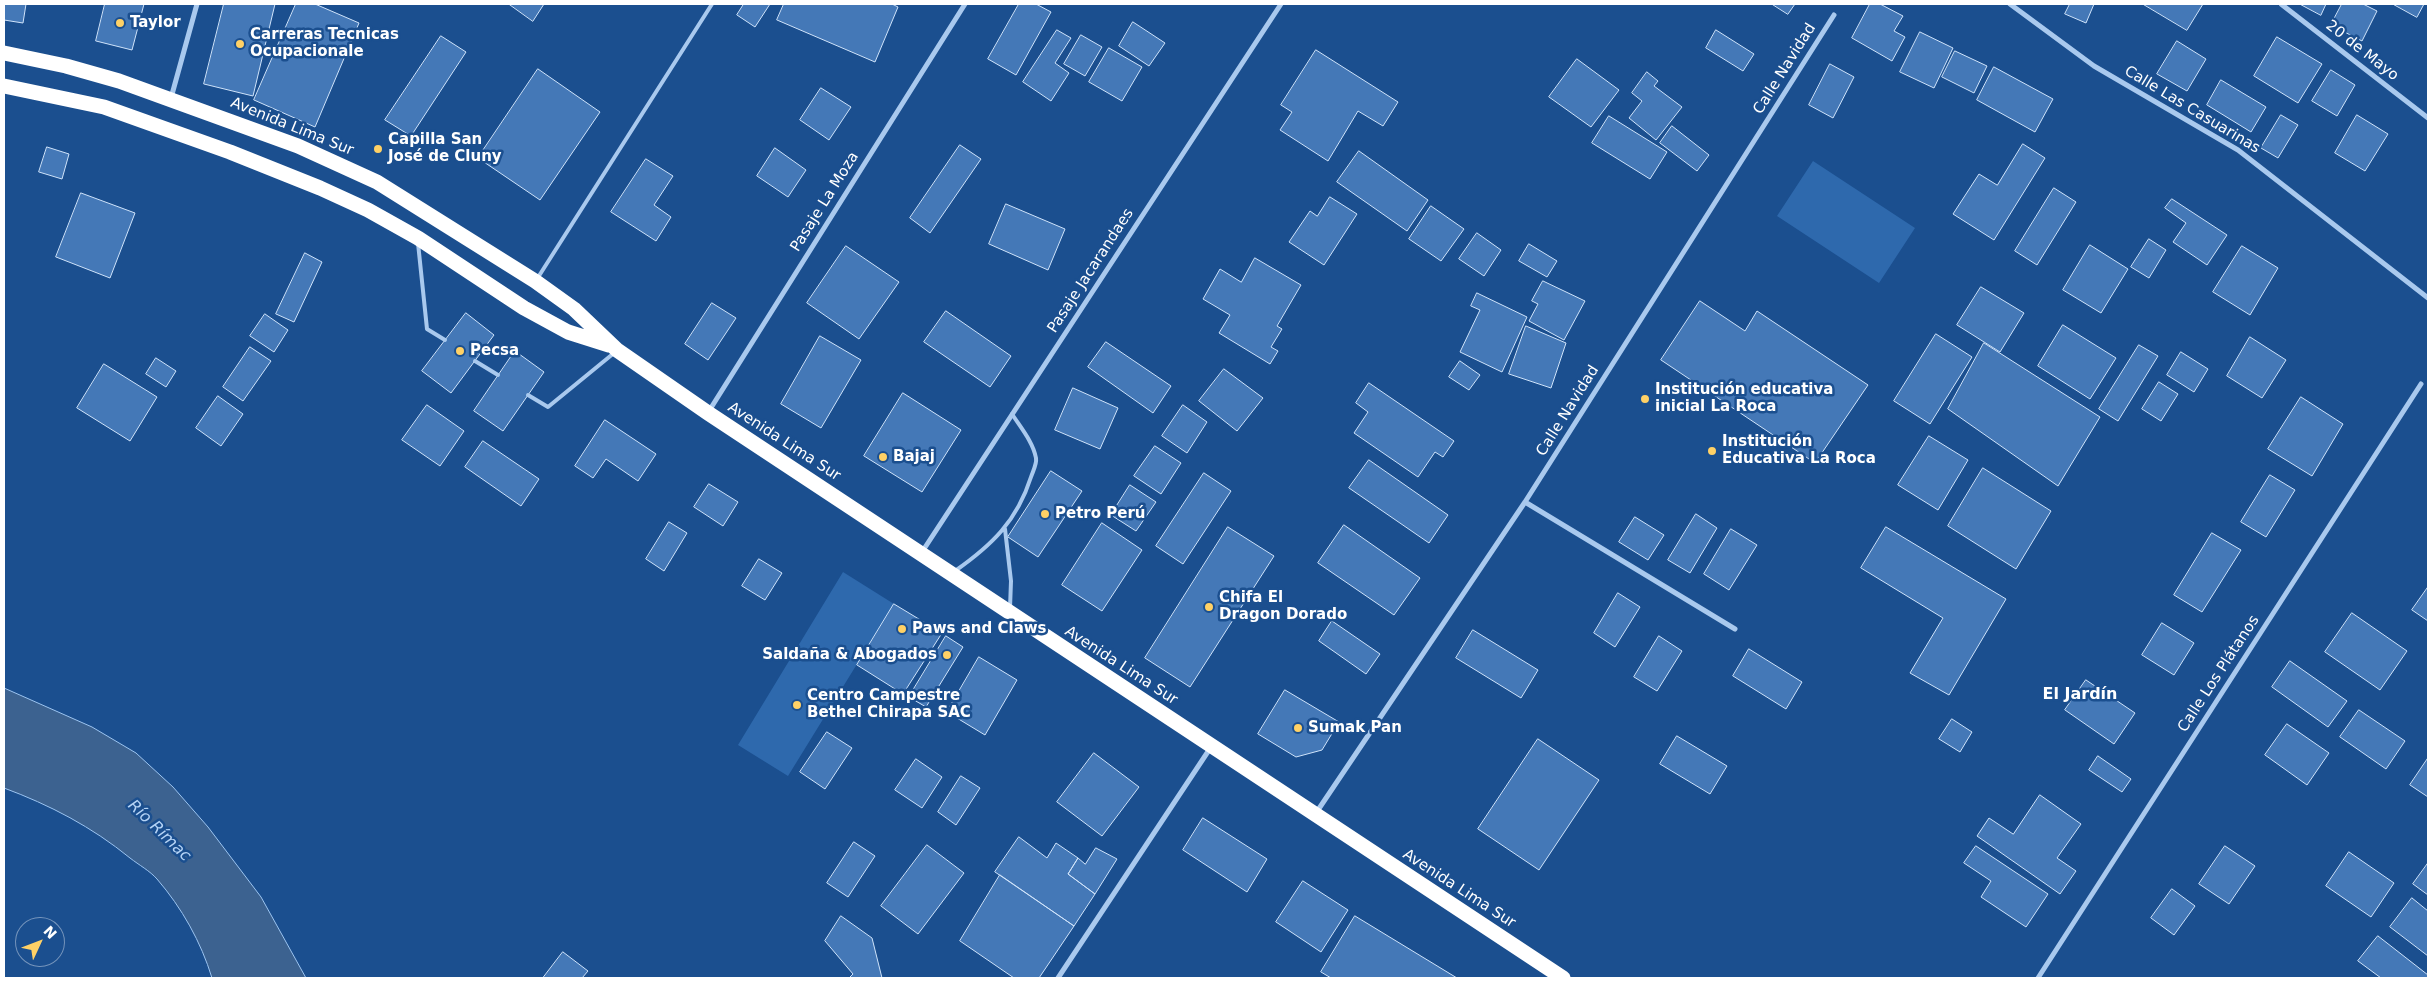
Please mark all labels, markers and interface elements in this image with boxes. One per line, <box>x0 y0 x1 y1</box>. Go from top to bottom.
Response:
place label: Taylor <box>130 14 181 32</box>
marker: Taylor <box>114 17 126 29</box>
street label: 20 de Mayo <box>2322 17 2402 85</box>
street label: Calle Navidad <box>1750 20 1820 118</box>
place label: Carreras Tecnicas Ocupacionale <box>250 26 399 61</box>
marker: Carreras Tecnicas Ocupacionale <box>234 38 246 50</box>
street label: Calle Las Casuarinas <box>2121 62 2263 158</box>
street label: Avenida Lima Sur <box>228 94 356 160</box>
place label: Capilla San José de Cluny <box>388 131 502 166</box>
marker: Capilla San José de Cluny <box>372 143 384 155</box>
street label: Pasaje La Moza <box>787 149 863 255</box>
street label: Pasaje Jacarandaes <box>1044 206 1138 336</box>
place label: Pecsa <box>470 342 519 360</box>
marker: Pecsa <box>454 345 466 357</box>
street label: Calle Navidad <box>1533 362 1603 460</box>
place label: Institución educativa inicial La Roca <box>1655 381 1833 416</box>
marker: Institución educativa inicial La Roca <box>1639 393 1651 405</box>
street label: Avenida Lima Sur <box>724 399 844 485</box>
place label: Institución Educativa La Roca <box>1722 433 1876 468</box>
marker: Institución Educativa La Roca <box>1706 445 1718 457</box>
place label: Bajaj <box>893 448 935 466</box>
marker: Bajaj <box>877 451 889 463</box>
place label: Petro Perú <box>1055 505 1146 523</box>
marker: Petro Perú <box>1039 508 1051 520</box>
place label: Chifa El Dragon Dorado <box>1219 589 1347 624</box>
marker: Chifa El Dragon Dorado <box>1203 601 1215 613</box>
street label: Calle Los Plátanos <box>2174 612 2264 736</box>
place label: Paws and Claws <box>912 620 1047 638</box>
marker: Paws and Claws <box>896 623 908 635</box>
street label: Avenida Lima Sur <box>1061 623 1181 709</box>
place label: Saldaña & Abogados <box>762 646 937 664</box>
marker: Saldaña & Abogados <box>941 649 953 661</box>
district label: El Jardín <box>2043 685 2117 705</box>
place label: Centro Campestre Bethel Chirapa SAC <box>807 687 971 722</box>
marker: Centro Campestre Bethel Chirapa SAC <box>791 699 803 711</box>
place label: Sumak Pan <box>1308 719 1402 737</box>
marker: Sumak Pan <box>1292 722 1304 734</box>
water label: Río Rímac <box>123 796 195 866</box>
street label: Avenida Lima Sur <box>1399 846 1519 932</box>
north arrow <box>15 917 65 967</box>
text: N <box>40 923 60 942</box>

